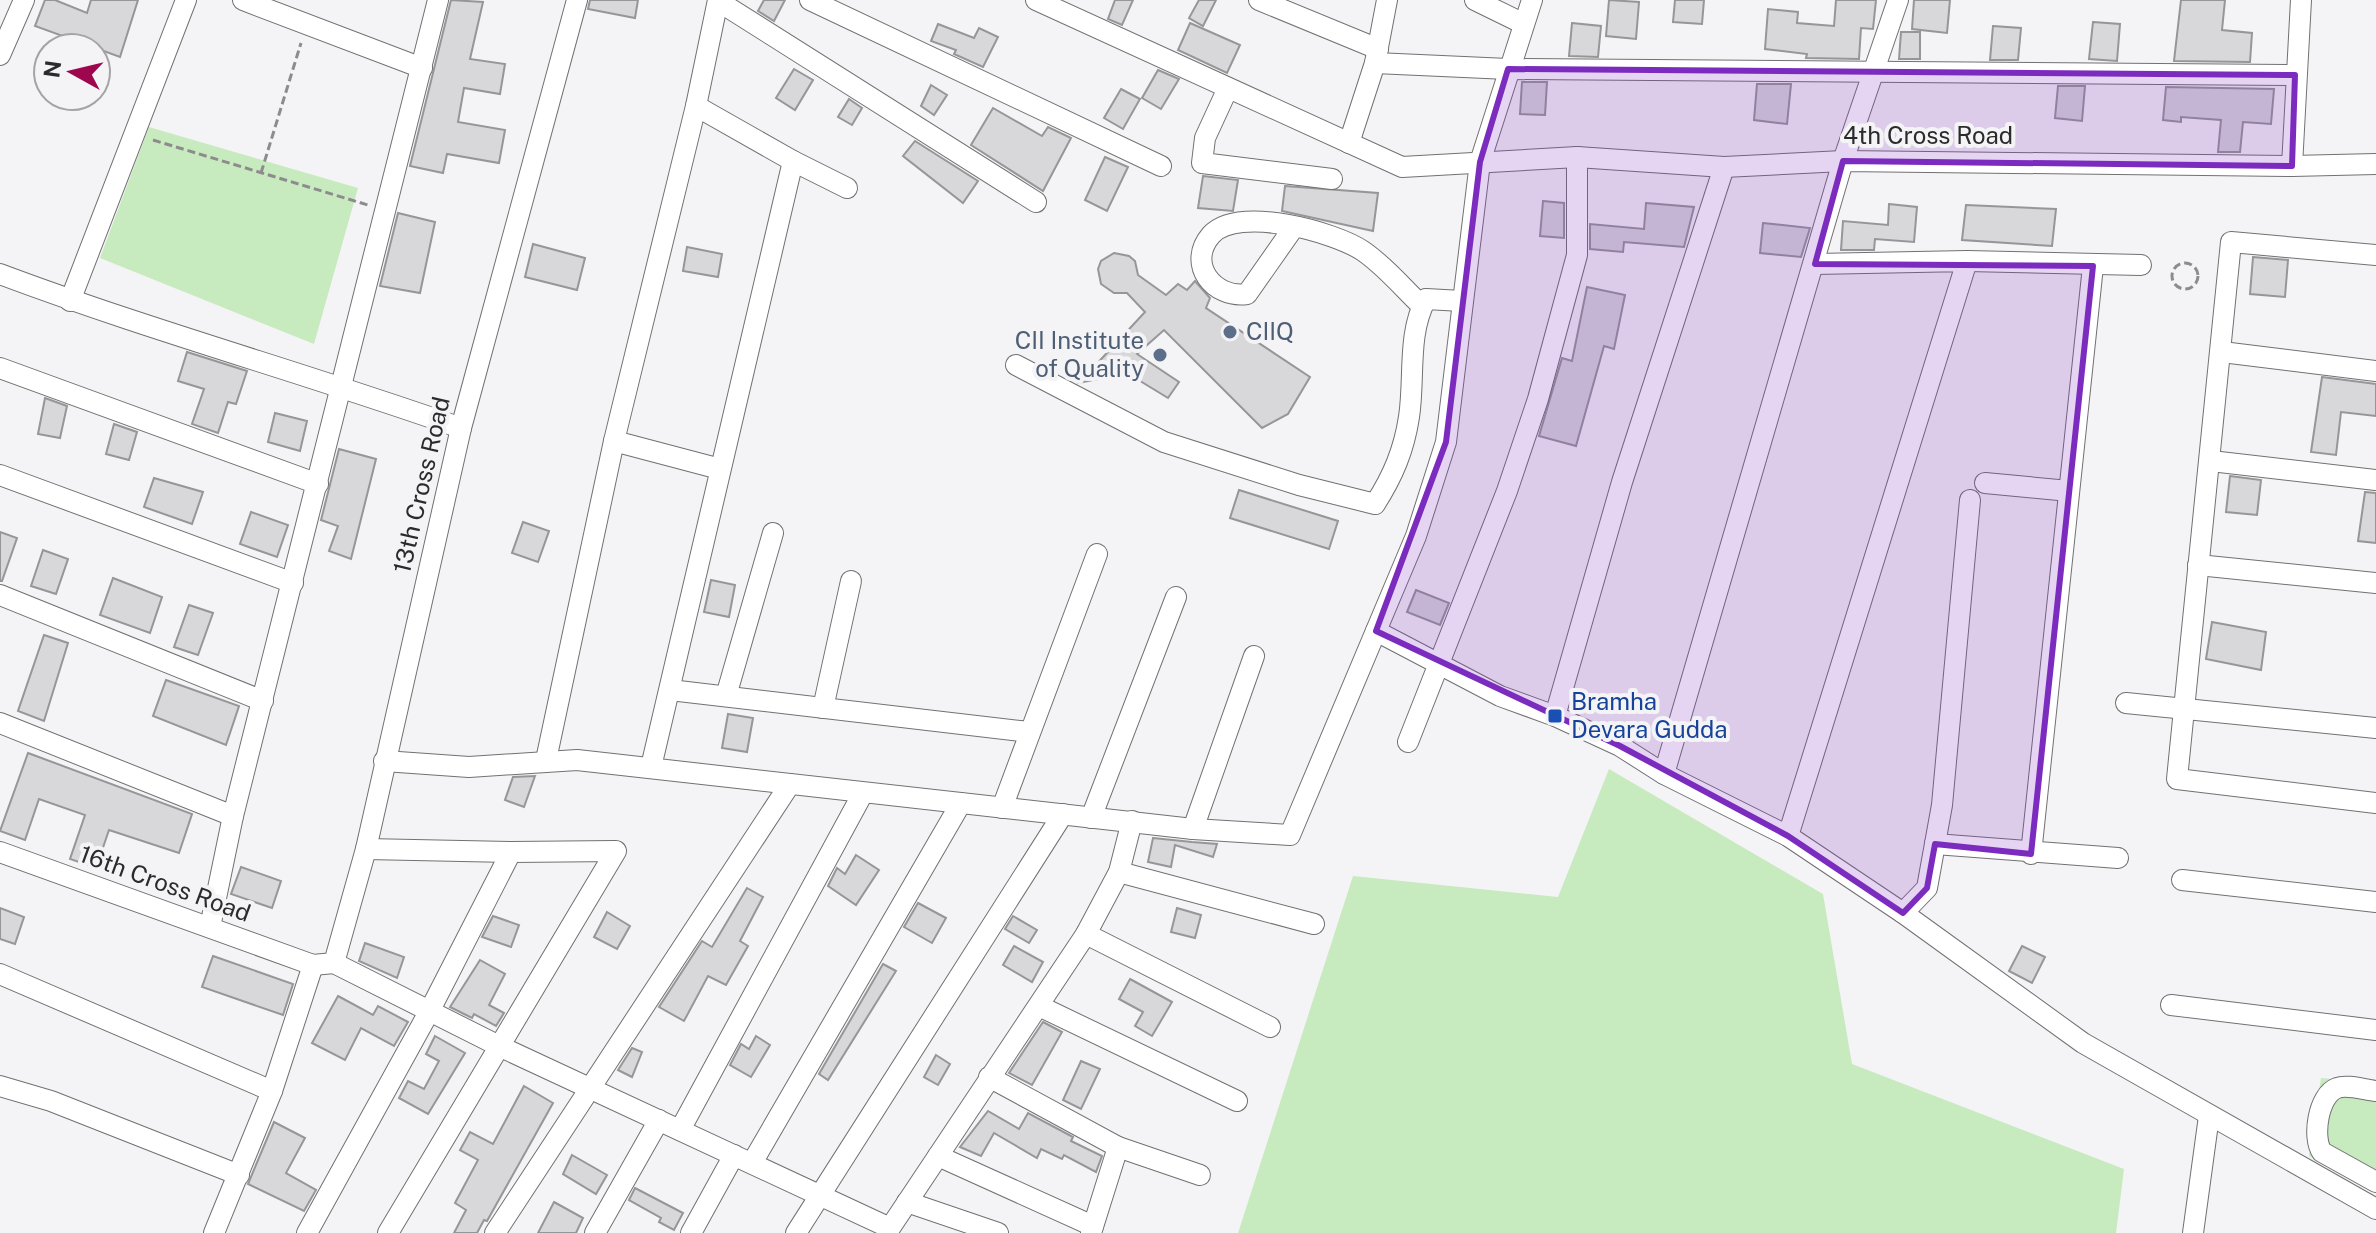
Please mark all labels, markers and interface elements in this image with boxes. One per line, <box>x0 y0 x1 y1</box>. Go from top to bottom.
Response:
north arrow <box>32 32 112 112</box>
text: N <box>38 59 66 80</box>
street label: 4th Cross Road <box>1843 121 2013 149</box>
place label: CIIQ <box>1246 317 1294 345</box>
marker: CIIQ <box>1221 323 1239 341</box>
place label: CII Institute of Quality <box>1015 326 1144 382</box>
marker: CII Institute of Quality <box>1151 346 1169 364</box>
street label: 13th Cross Road <box>387 394 455 576</box>
place label: Bramha Devara Gudda <box>1571 687 1728 743</box>
marker: Bramha Devara Gudda <box>1546 707 1564 725</box>
street label: 16th Cross Road <box>76 839 255 927</box>

